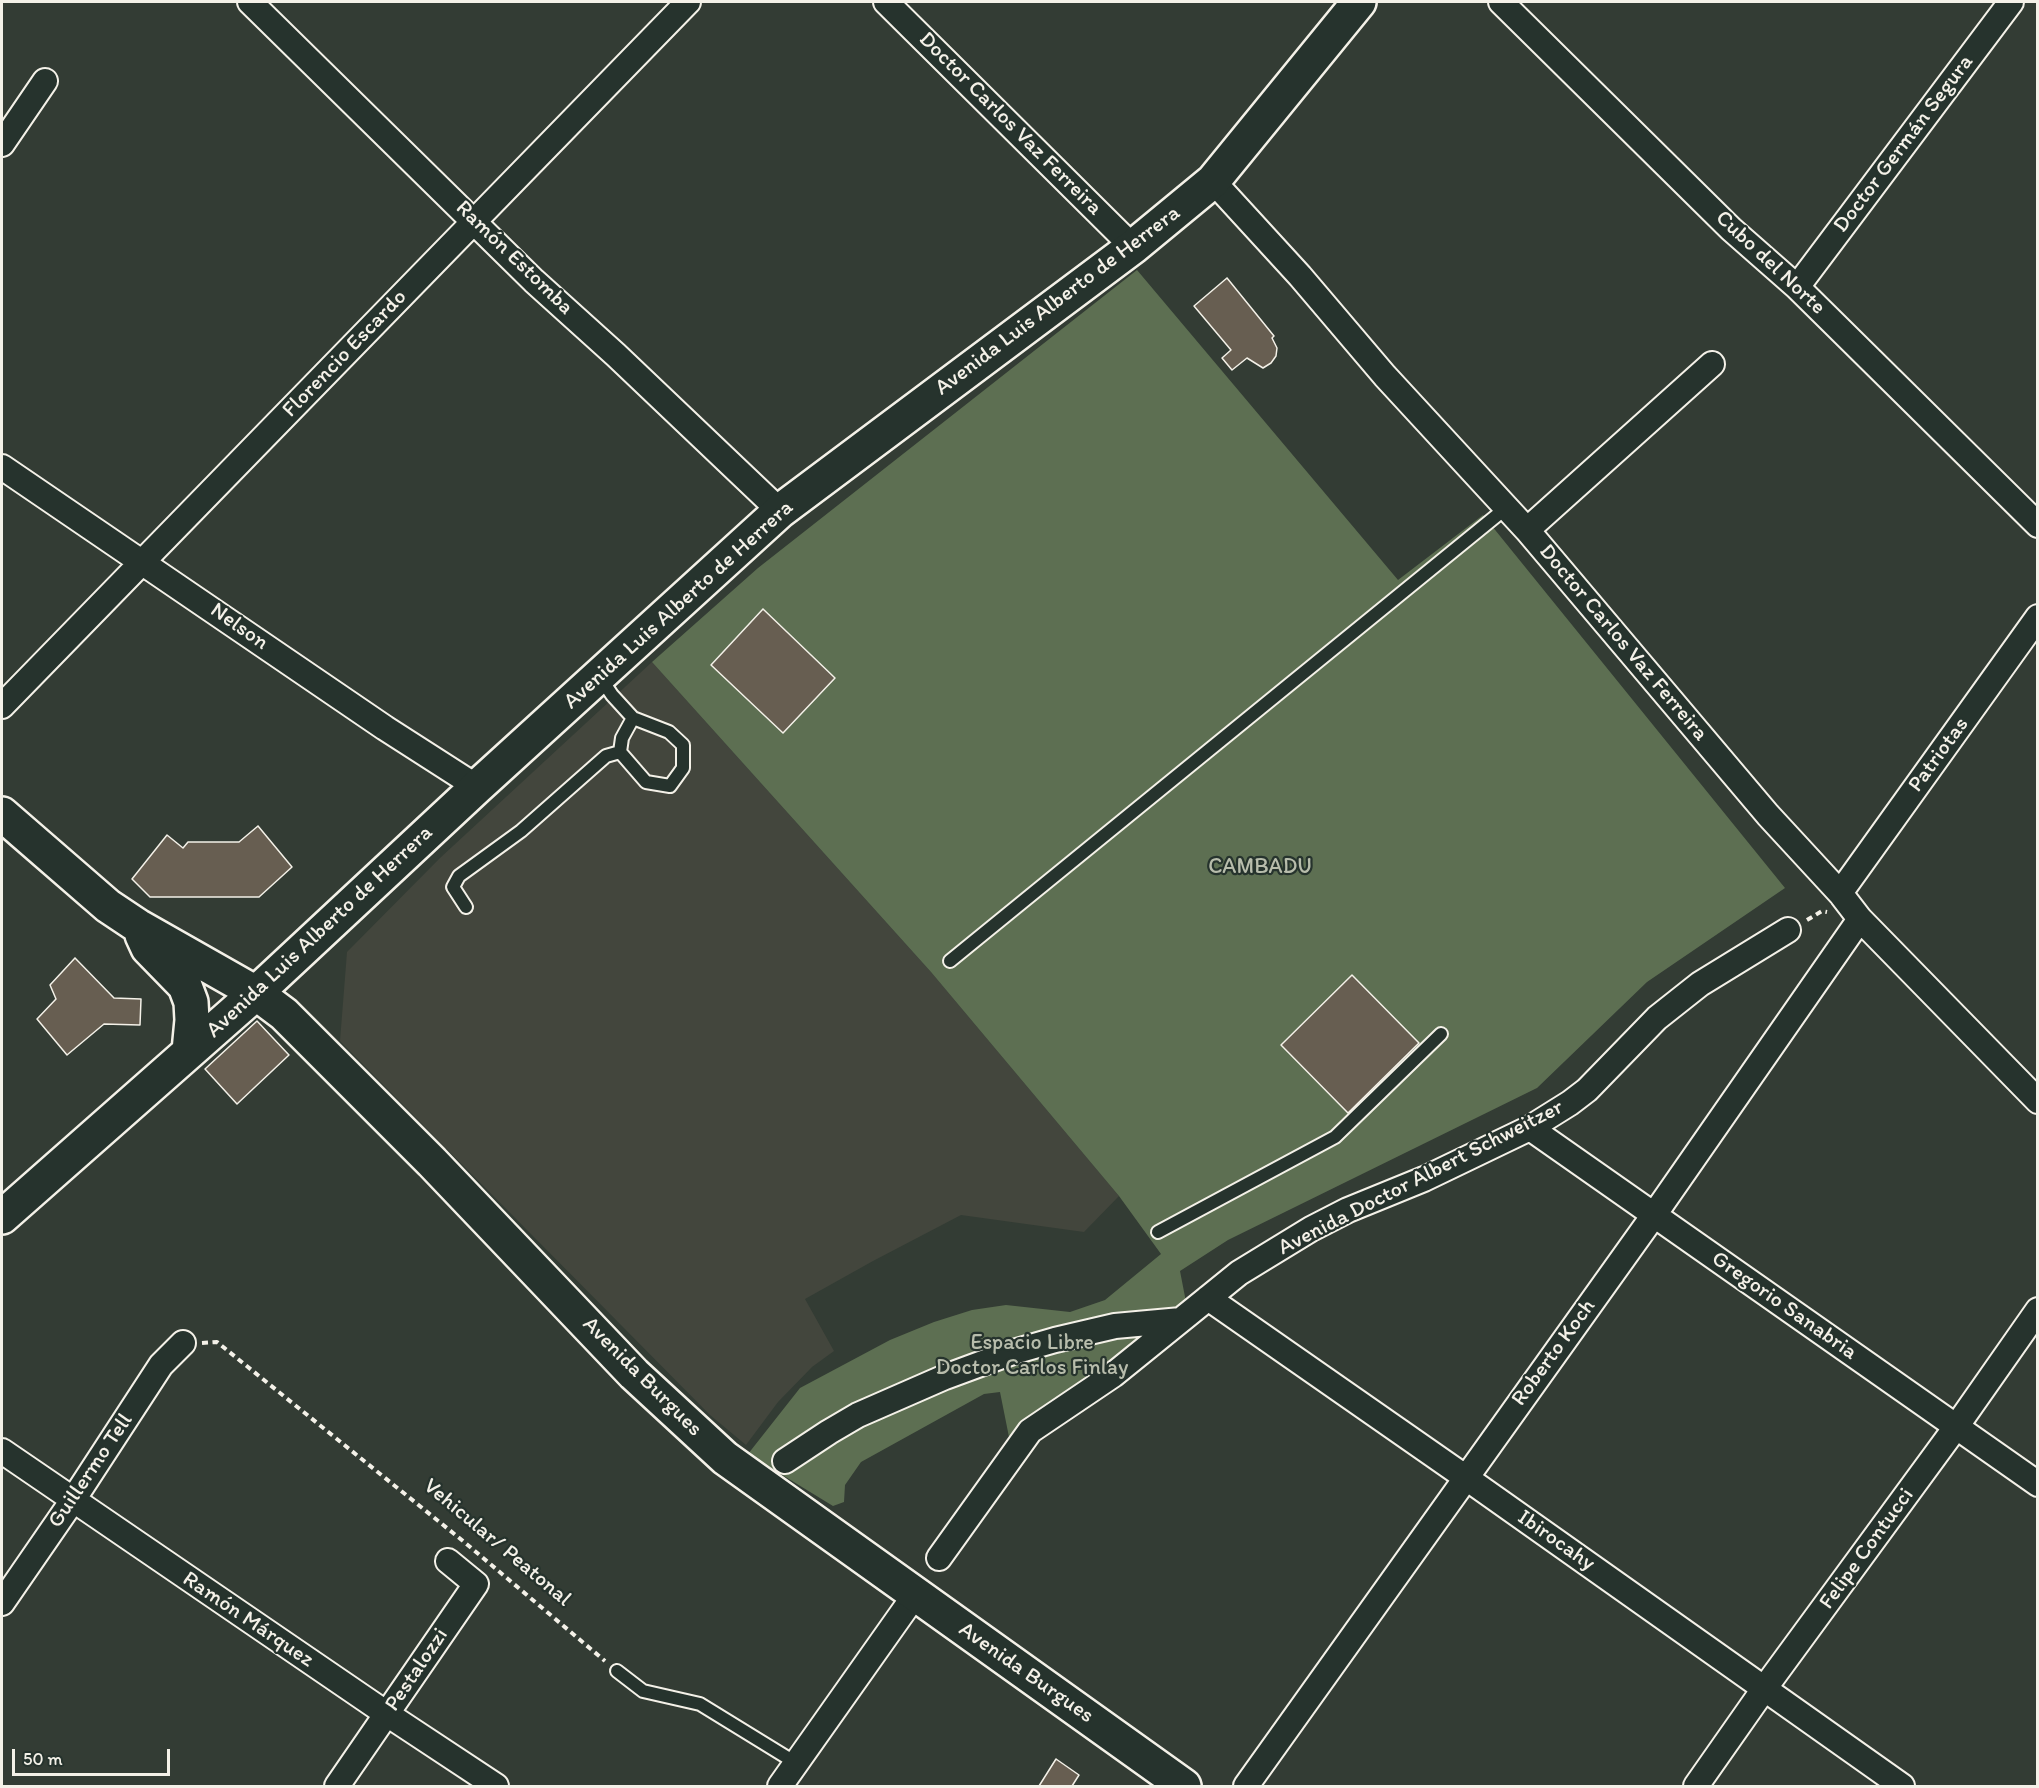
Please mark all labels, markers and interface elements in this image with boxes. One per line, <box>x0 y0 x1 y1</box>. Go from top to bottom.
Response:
street label: Doctor Carlos Vaz Ferreira <box>913 27 1107 221</box>
street label: Doctor Germán Segura <box>1828 50 1980 238</box>
street label: Ramón Estomba <box>450 195 578 321</box>
street label: Avenida Luis Alberto de Herrera <box>930 200 1186 402</box>
street label: Cubo del Norte <box>1709 205 1831 321</box>
street label: Florencio Escardo <box>277 285 413 423</box>
street label: Avenida Luis Alberto de Herrera <box>559 495 799 715</box>
street label: Doctor Carlos Vaz Ferreira <box>1533 539 1713 747</box>
street label: Nelson <box>205 598 273 656</box>
street label: Patriotas <box>1903 712 1975 798</box>
street label: Avenida Luis Alberto de Herrera <box>201 820 439 1044</box>
park label: CAMBADU <box>1208 854 1312 880</box>
street label: Avenida Doctor Albert Schweitzer <box>1274 1094 1568 1262</box>
street label: Gregorio Sanabria <box>1706 1246 1862 1366</box>
street label: Roberto Koch <box>1506 1294 1602 1412</box>
street label: Avenida Burgues <box>576 1311 708 1443</box>
park label: Espacio Libre Doctor Carlos Finlay <box>936 1330 1128 1382</box>
street label: Guillermo Tell <box>43 1409 139 1533</box>
street label: Vehicular/ Peatonal <box>418 1473 576 1613</box>
street label: Felipe Contucci <box>1814 1483 1920 1615</box>
street label: Ibirocahy <box>1512 1505 1600 1577</box>
street label: Ramón Márquez <box>177 1566 319 1674</box>
street label: Avenida Burgues <box>953 1617 1099 1729</box>
street label: Pestalozzi <box>380 1623 454 1717</box>
scale bar <box>15 1737 172 1775</box>
text: 50 m <box>23 1748 63 1770</box>

